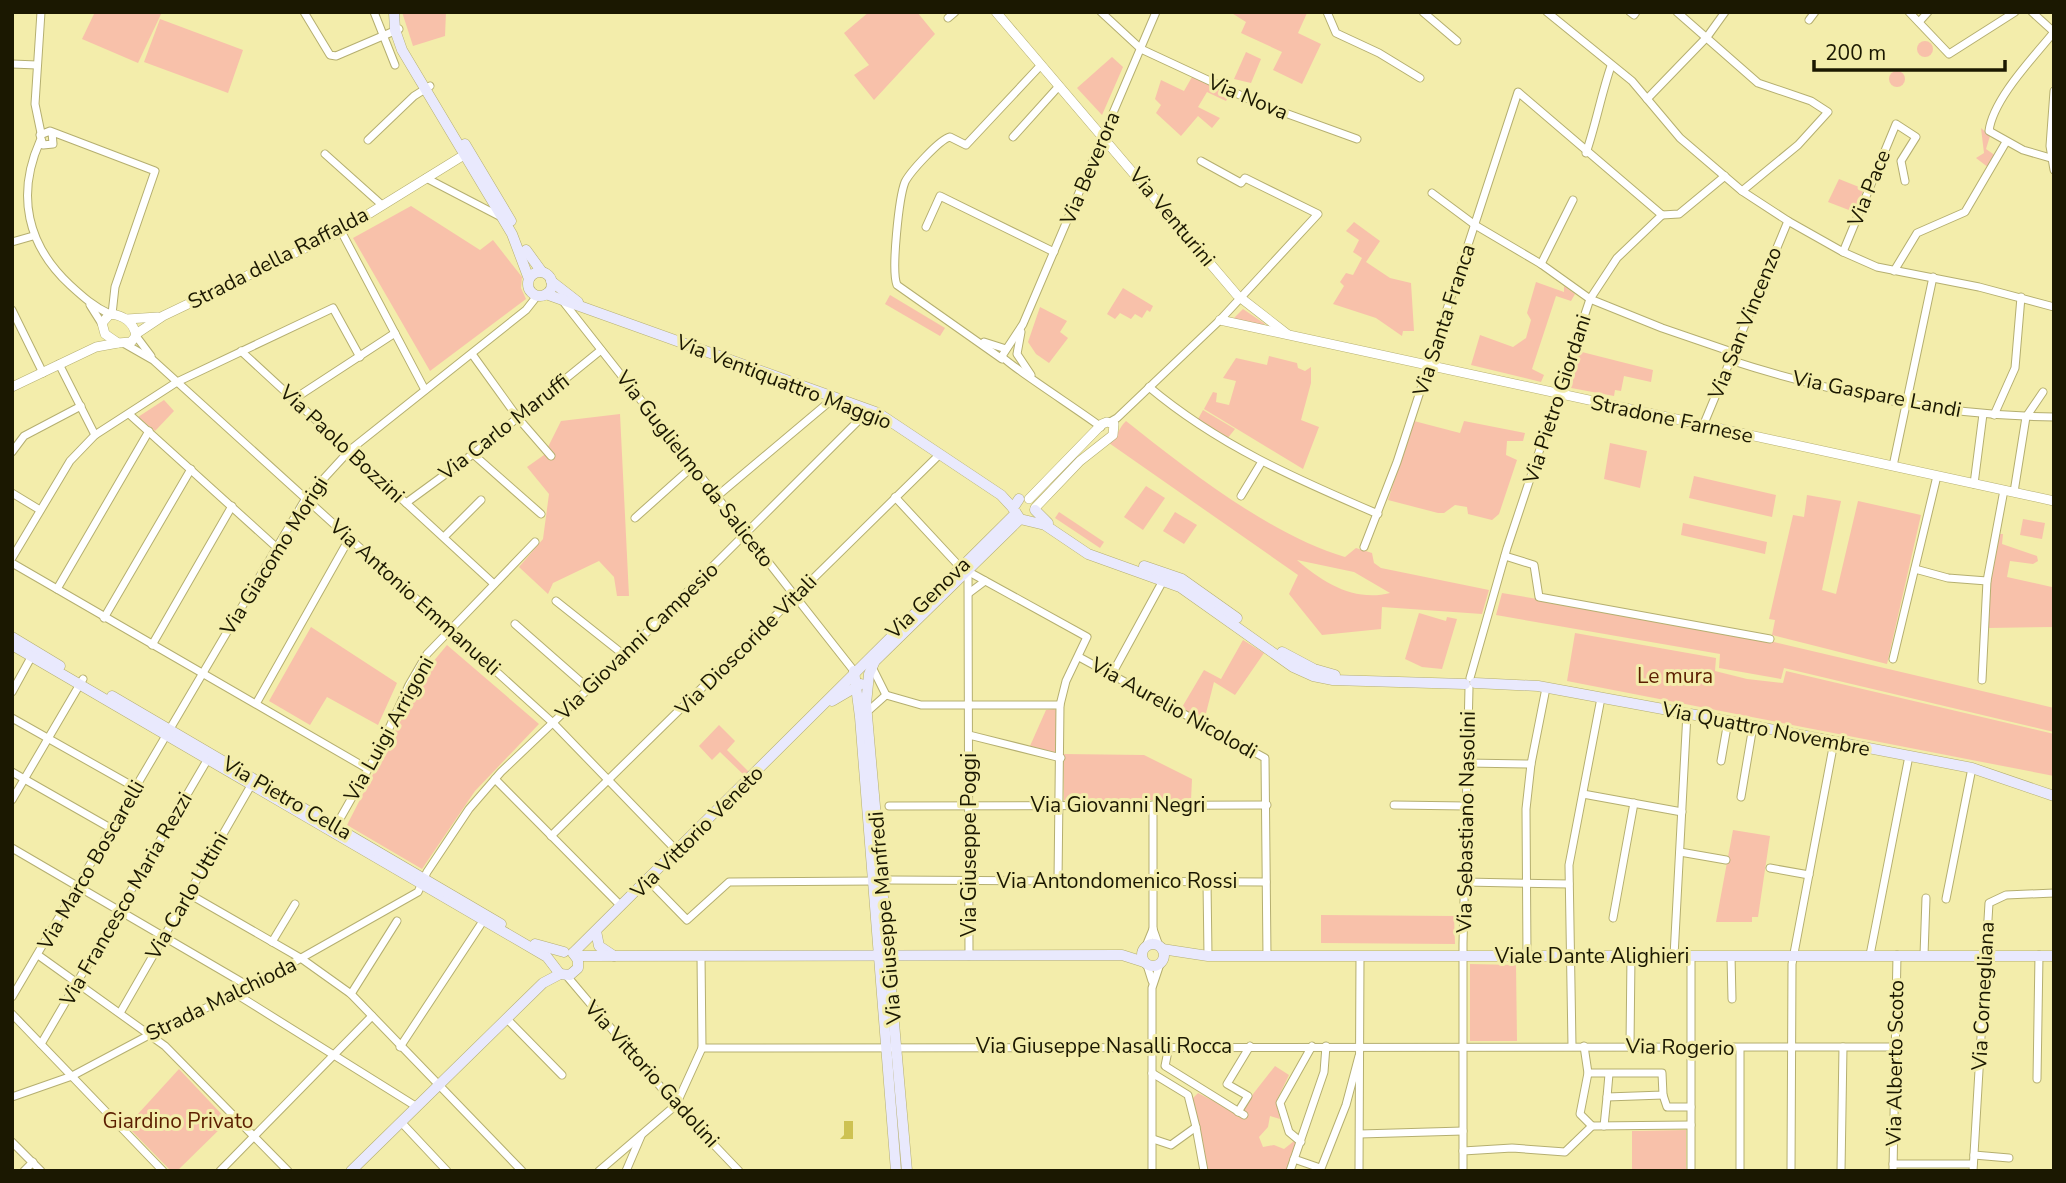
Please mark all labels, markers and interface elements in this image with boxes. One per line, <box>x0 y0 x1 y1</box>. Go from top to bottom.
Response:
scale bar <box>1814 28 2005 72</box>
text: 200 m <box>1825 39 1886 67</box>
street label: Via Nova <box>1203 67 1292 126</box>
street label: Via Beverora <box>1053 107 1126 230</box>
street label: Via Pace <box>1841 145 1897 231</box>
street label: Via Venturini <box>1122 161 1221 272</box>
street label: Strada della Raffalda <box>183 200 373 316</box>
street label: Via Santa Franca <box>1406 240 1482 401</box>
street label: Via San Vincenzo <box>1701 243 1788 404</box>
street label: Via Pietro Giordani <box>1516 311 1598 488</box>
street label: Via Ventiquattro Maggio <box>671 328 896 436</box>
street label: Via Guglielmo da Saliceto <box>609 364 781 573</box>
street label: Via Gaspare Landi <box>1789 364 1964 424</box>
street label: Via Carlo Maruffi <box>432 367 575 487</box>
street label: Via Paolo Bozzini <box>273 378 411 509</box>
street label: Stradone Farnese <box>1588 388 1756 450</box>
street label: Via Giacomo Morigi <box>213 471 334 642</box>
street label: Via Antonio Emmanueli <box>323 512 507 681</box>
street label: Via Genova <box>879 551 976 646</box>
street label: Via Giovanni Campesio <box>549 556 725 727</box>
street label: Via Dioscoride Vitali <box>668 568 823 723</box>
street label: Via Aurelio Nicolodi <box>1085 650 1262 765</box>
street label: Via Luigi Arrigoni <box>337 651 441 808</box>
park label: Le mura <box>1637 662 1713 690</box>
street label: Via Quattro Novembre <box>1659 695 1872 763</box>
street label: Via Sebastiano Nasolini <box>1450 711 1482 934</box>
street label: Via Pietro Cella <box>216 749 357 846</box>
street label: Via Giuseppe Poggi <box>955 753 983 938</box>
street label: Via Vittorio Veneto <box>624 759 770 905</box>
street label: Via Marco Boscarelli <box>30 775 151 956</box>
street label: Via Francesco Maria Rezzi <box>53 787 199 1012</box>
street label: Via Giovanni Negri <box>1030 791 1205 819</box>
street label: Via Giuseppe Manfredi <box>862 810 908 1027</box>
street label: Via Carlo Uttini <box>139 827 235 966</box>
street label: Via Antondomenico Rossi <box>996 867 1237 895</box>
street label: Via Cornegliana <box>1965 921 2001 1072</box>
street label: Viale Dante Alighieri <box>1494 942 1689 970</box>
street label: Strada Malchioda <box>141 950 301 1048</box>
street label: Via Alberto Scoto <box>1880 980 1910 1147</box>
street label: Via Vittorio Gadolini <box>578 994 726 1154</box>
street label: Via Giuseppe Nasalli Rocca <box>975 1032 1232 1060</box>
street label: Via Rogerio <box>1624 1032 1735 1062</box>
park label: Giardino Privato <box>103 1107 253 1135</box>

